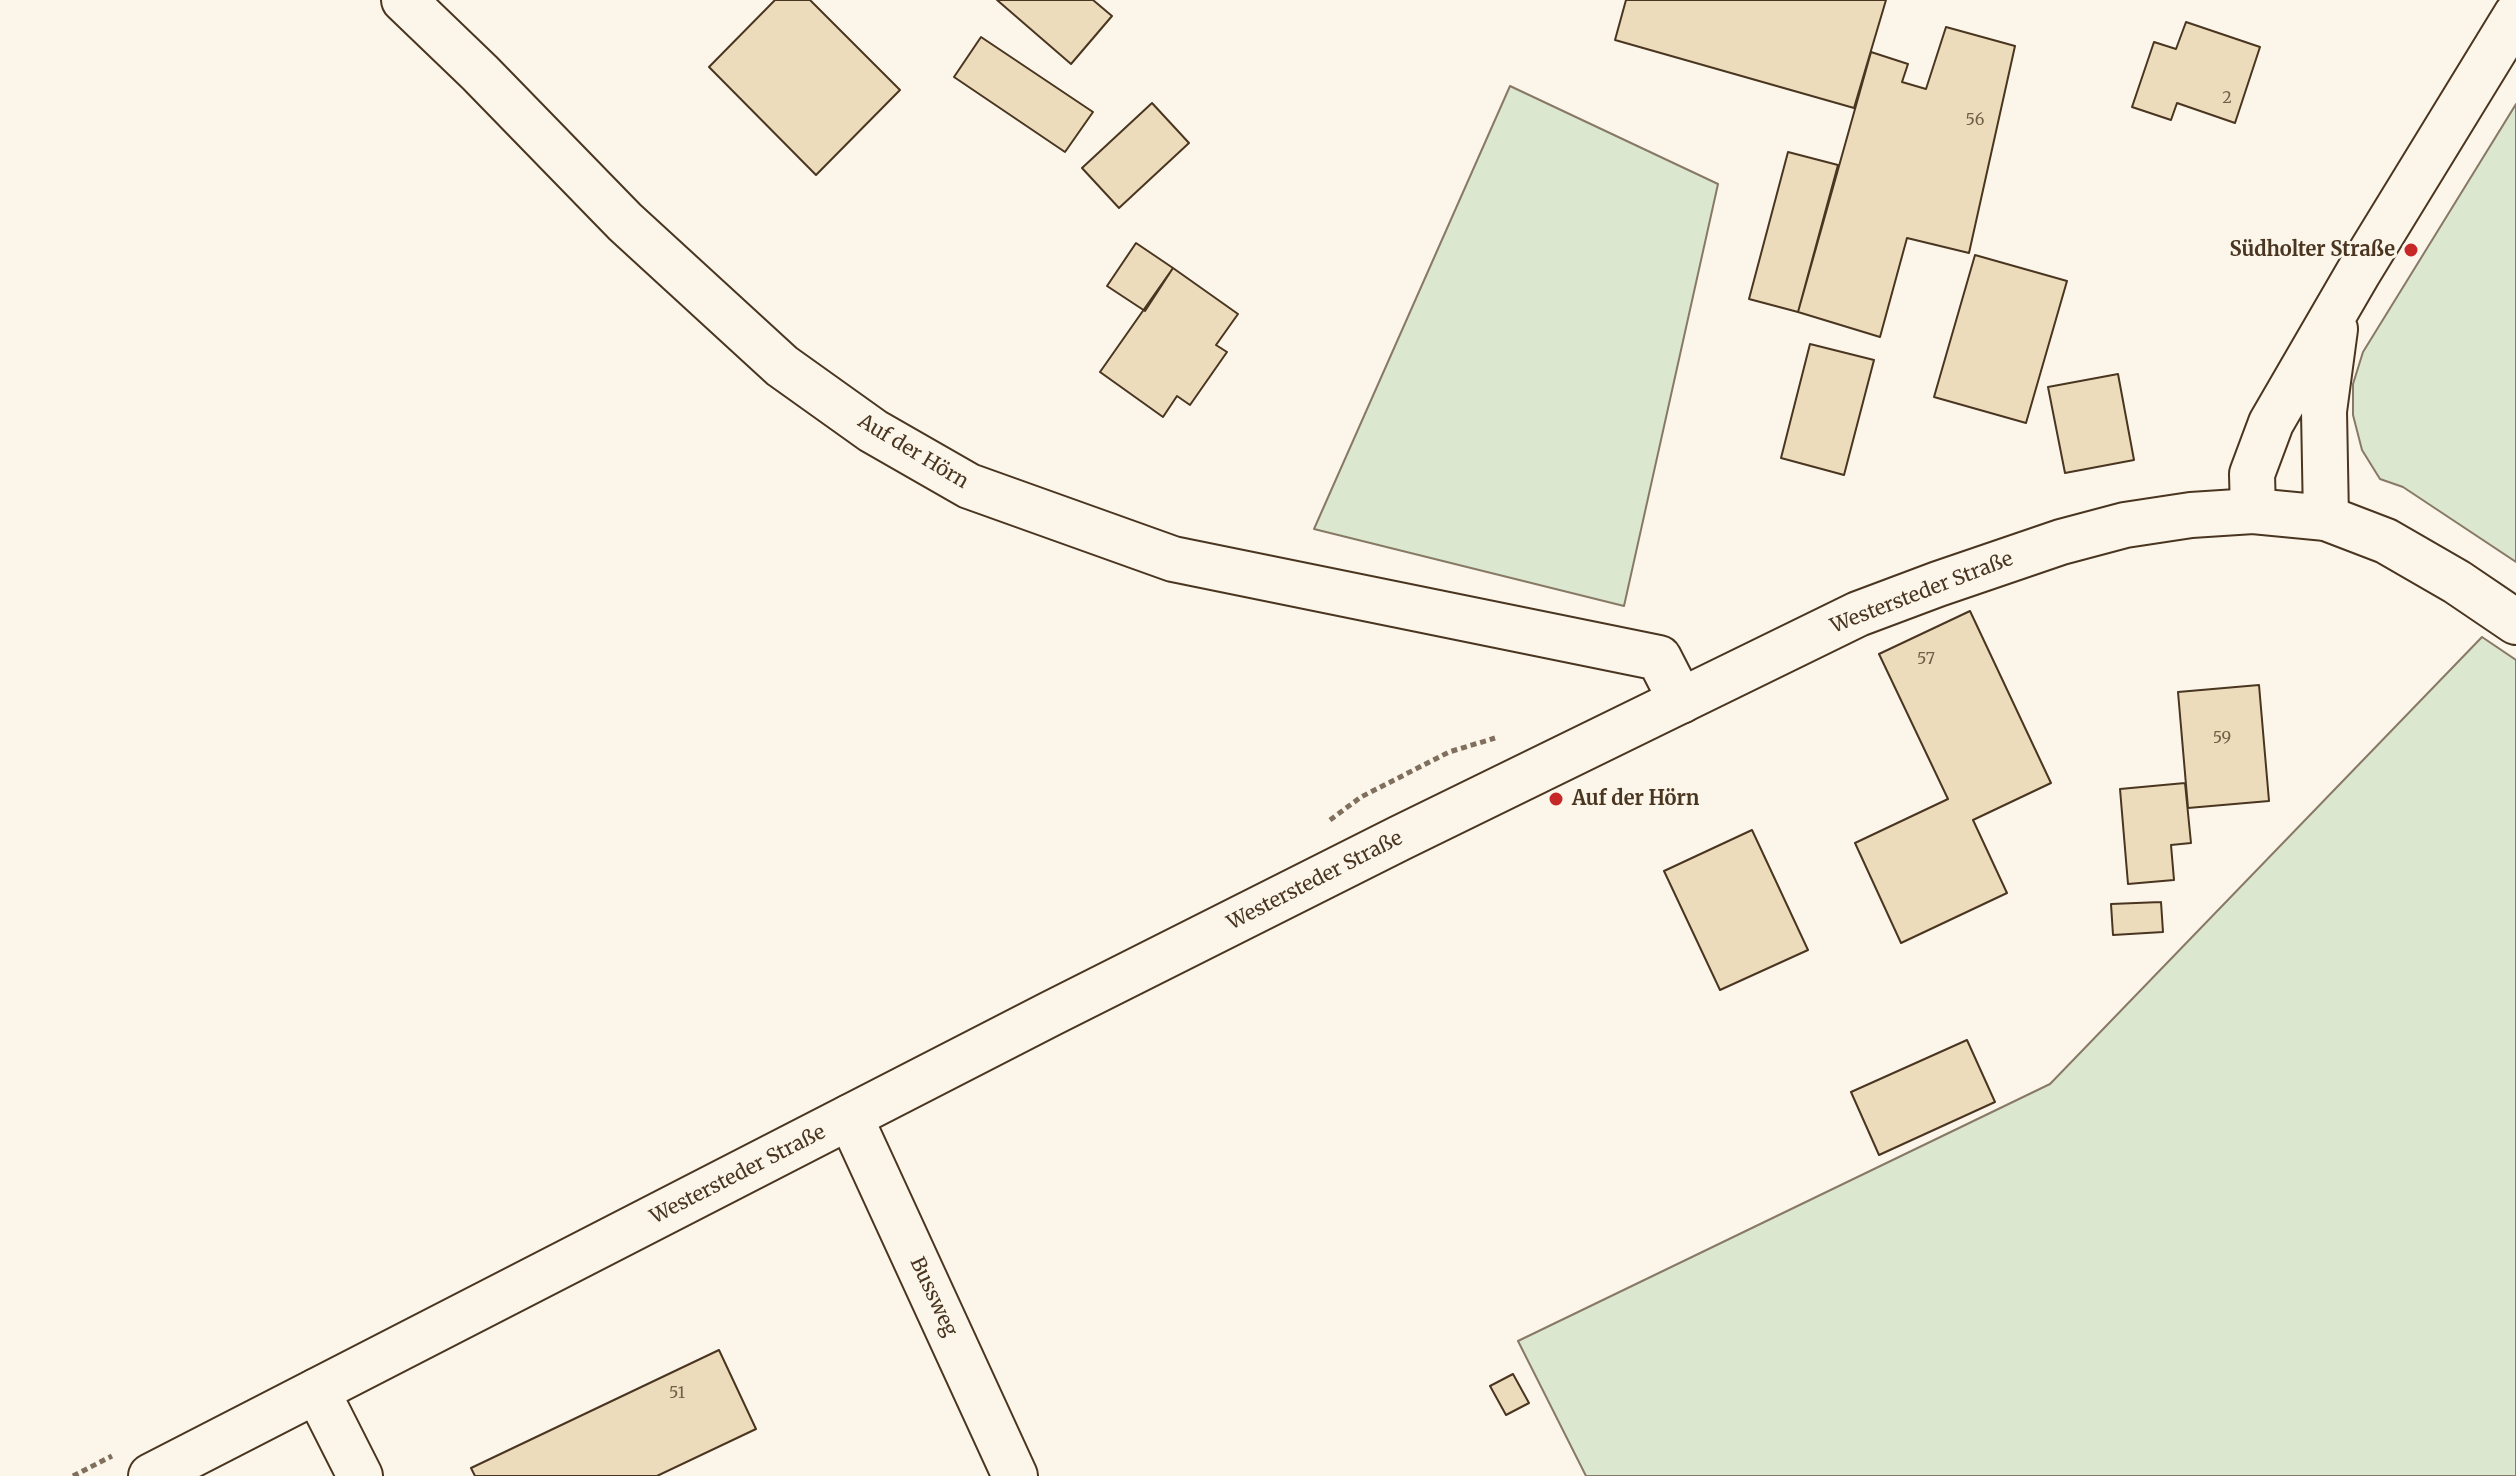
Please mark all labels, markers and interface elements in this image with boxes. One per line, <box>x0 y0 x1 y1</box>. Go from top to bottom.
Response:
house number: 2 <box>2222 88 2232 108</box>
house number: 56 <box>1966 110 1984 130</box>
place label: Südholter Straße <box>2230 238 2395 262</box>
marker: Südholter Straße <box>2402 241 2420 259</box>
street label: Auf der Hörn <box>854 410 972 494</box>
street label: Westersteder Straße <box>1827 547 2017 639</box>
house number: 57 <box>1917 649 1935 669</box>
house number: 59 <box>2213 728 2231 748</box>
place label: Auf der Hörn <box>1572 787 1699 811</box>
marker: Auf der Hörn <box>1547 790 1565 808</box>
street label: Westersteder Straße <box>1223 826 1407 936</box>
street label: Westersteder Straße <box>646 1120 830 1230</box>
street label: Bussweg <box>904 1253 962 1341</box>
house number: 51 <box>669 1383 685 1403</box>

